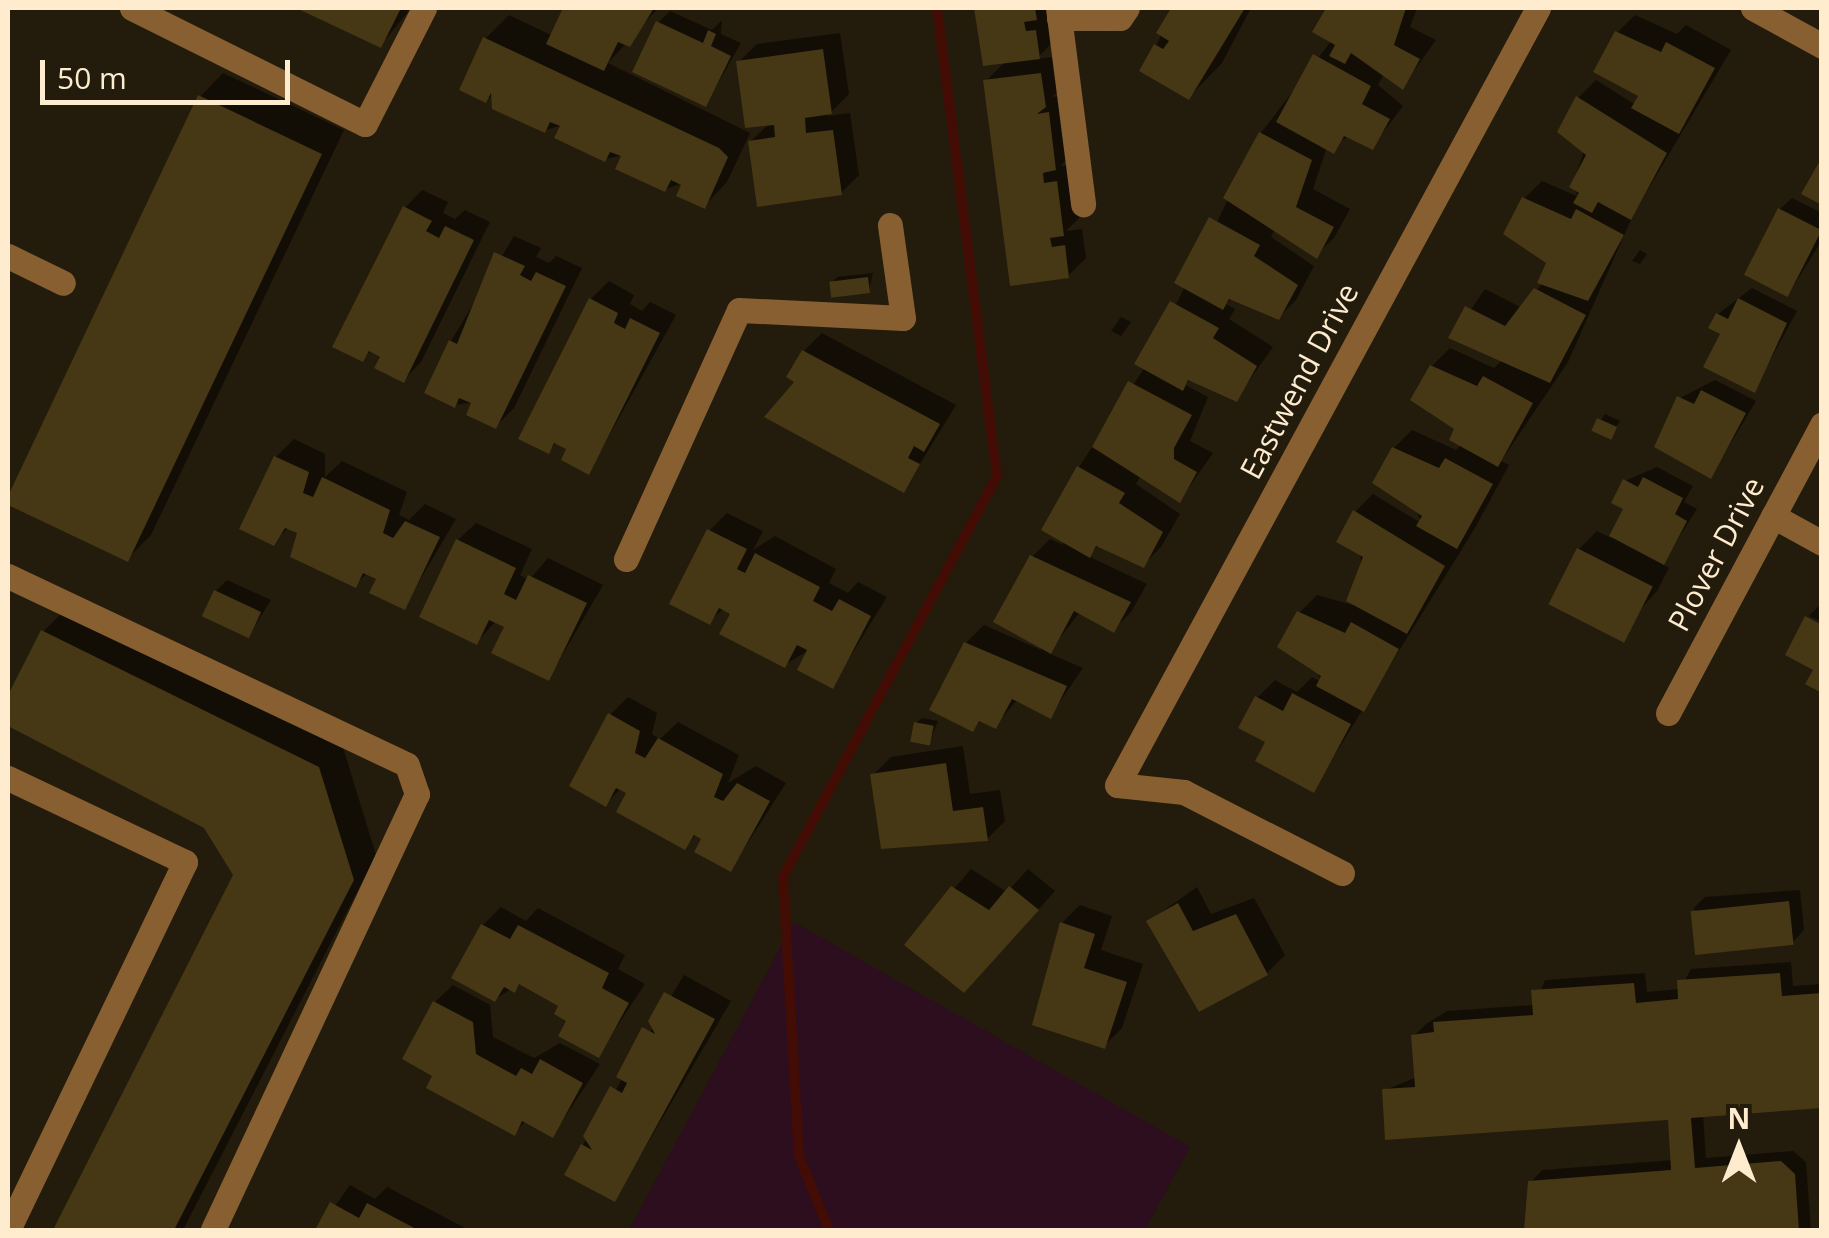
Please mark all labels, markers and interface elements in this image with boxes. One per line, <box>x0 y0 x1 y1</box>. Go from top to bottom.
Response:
scale bar <box>45 40 295 102</box>
text: 50 m <box>57 57 127 98</box>
street label: Eastwend Drive <box>1232 277 1366 485</box>
street label: Plover Drive <box>1660 471 1772 637</box>
north arrow <box>1689 1098 1789 1198</box>
text: N <box>1728 1099 1750 1137</box>

